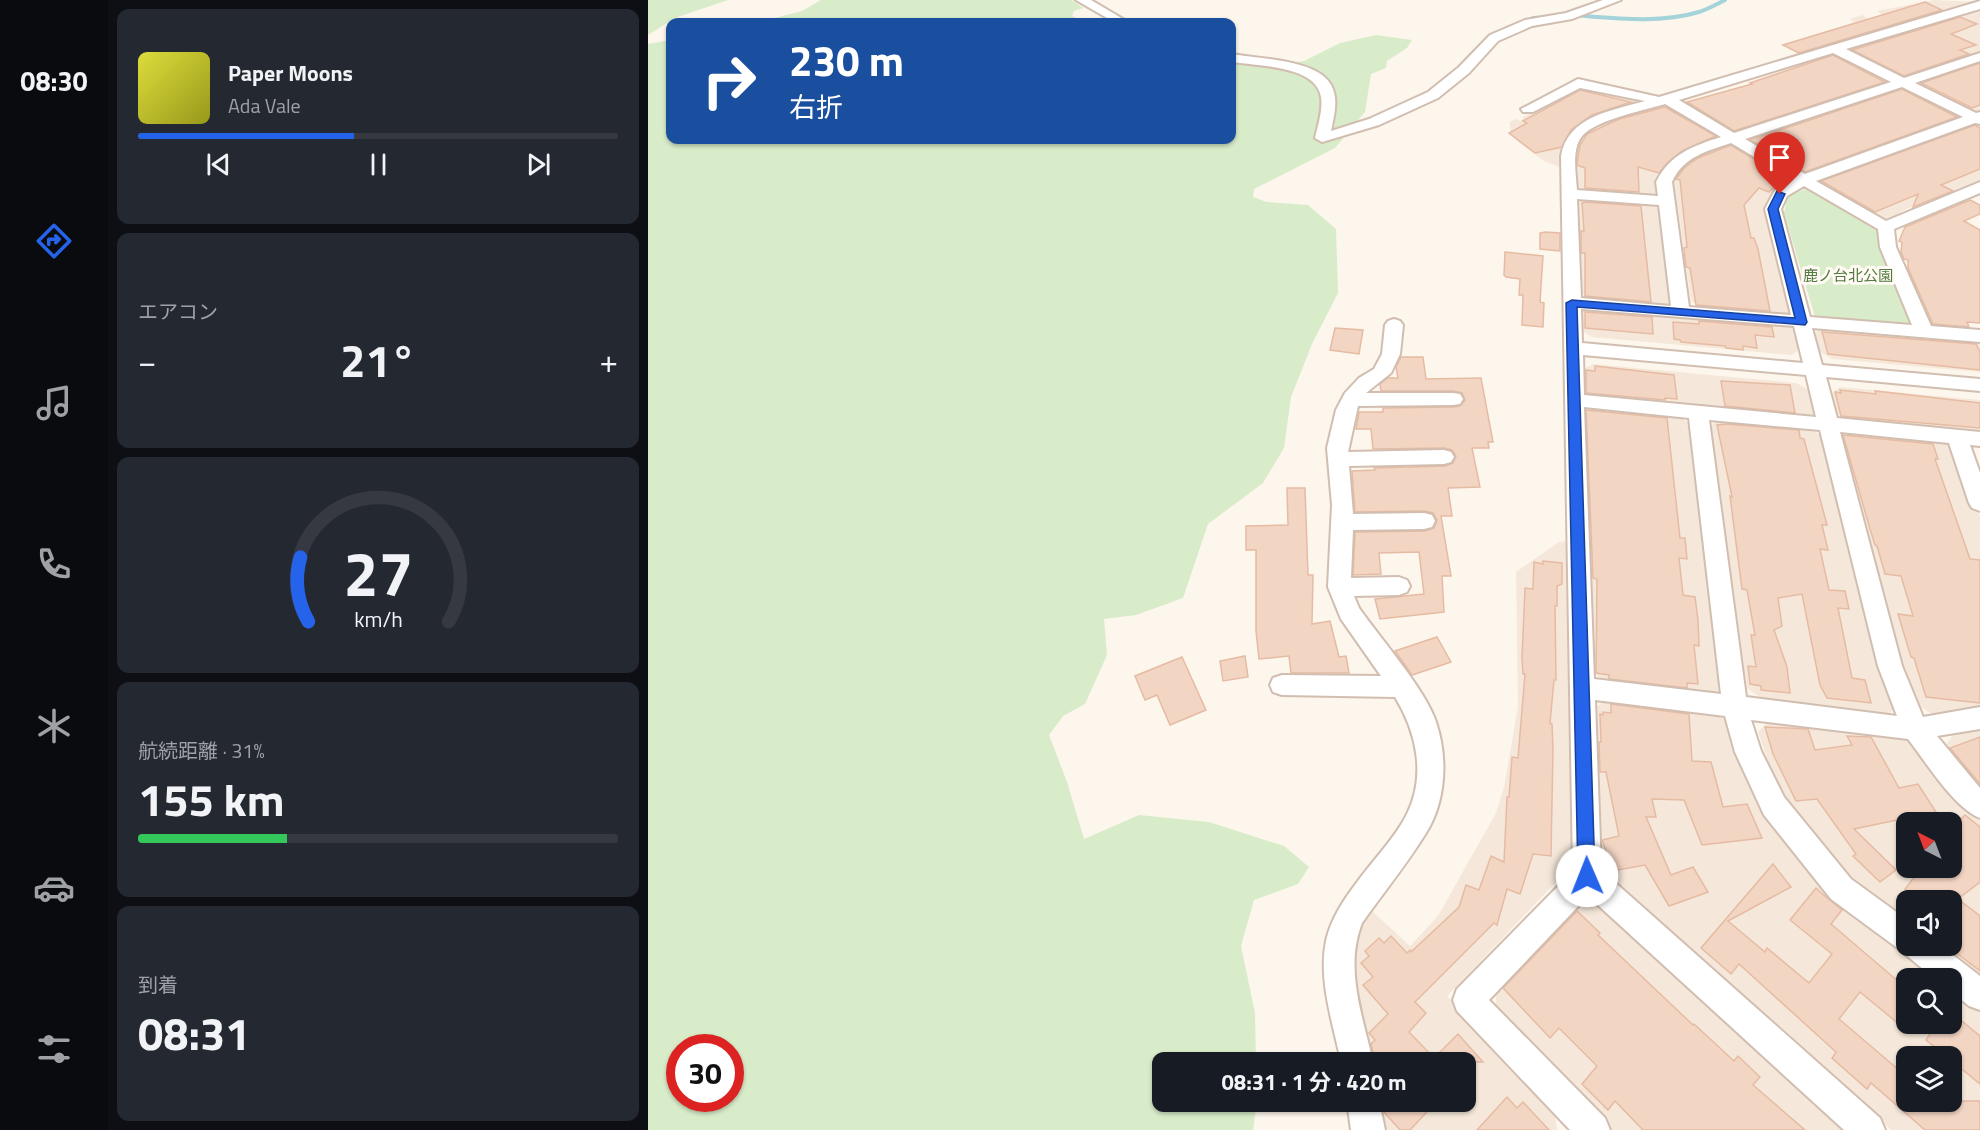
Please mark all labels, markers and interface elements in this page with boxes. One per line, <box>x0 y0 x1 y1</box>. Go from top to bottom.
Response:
text: 230 m <box>789 28 904 92</box>
icon: right <box>690 42 768 120</box>
text: Paper Moons <box>228 56 353 90</box>
text: 08:30 <box>20 60 88 101</box>
text: 右折 <box>789 86 843 127</box>
text: Ada Vale <box>228 90 301 121</box>
pin <box>1754 132 1805 194</box>
icon: arrive <box>1763 141 1796 174</box>
icon: previous <box>202 148 235 181</box>
icon: pause <box>362 148 395 181</box>
icon: next <box>522 148 555 181</box>
icon: directions <box>33 220 75 262</box>
park label: 鹿ノ台北公園 <box>1803 264 1893 287</box>
text: エアコン <box>138 296 218 327</box>
text: 21° <box>340 326 416 394</box>
text: − <box>138 336 156 386</box>
text: + <box>600 336 618 386</box>
icon: music <box>33 382 75 424</box>
text: 27 <box>343 525 413 620</box>
icon: phone <box>33 543 75 585</box>
text: km/h <box>354 603 402 635</box>
icon: climate <box>33 705 75 747</box>
text: 航続距離 · 31% <box>138 735 265 766</box>
text: 155 km <box>138 765 284 833</box>
north arrow <box>1896 812 1962 878</box>
map controls <box>1896 812 1962 1112</box>
position arrow <box>1555 844 1619 908</box>
icon: car <box>33 867 75 909</box>
button: sound <box>1896 890 1962 956</box>
button: search <box>1896 968 1962 1034</box>
text: 到着 <box>138 969 178 1000</box>
text: 08:31 <box>138 999 250 1067</box>
icon: filters <box>33 1028 75 1070</box>
speed limit sign: 30 <box>666 1034 744 1112</box>
button: layers <box>1896 1046 1962 1112</box>
text: 08:31 · 1 分 · 420 m <box>1222 1065 1406 1099</box>

